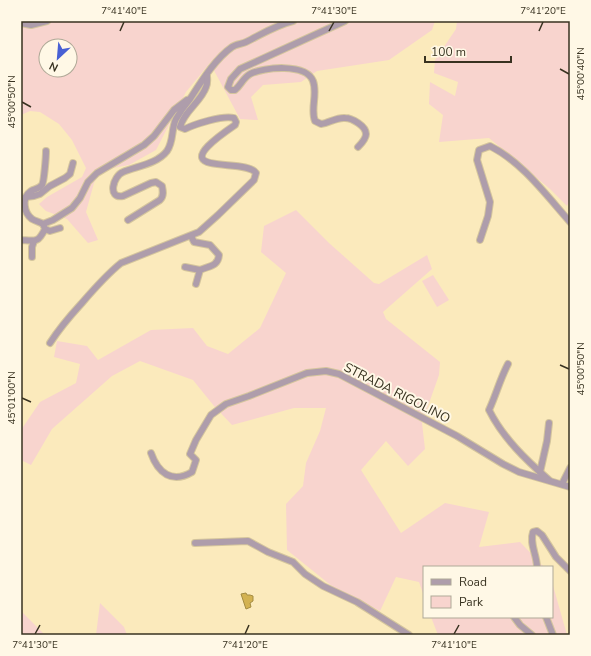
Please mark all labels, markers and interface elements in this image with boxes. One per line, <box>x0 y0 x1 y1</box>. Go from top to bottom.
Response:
text: 7°41'40"E <box>101 4 147 18</box>
text: 7°41'30"E <box>311 4 357 18</box>
text: 7°41'20"E <box>520 4 566 18</box>
north arrow <box>38 38 78 78</box>
scale bar <box>425 38 511 64</box>
text: 100 m <box>431 44 466 60</box>
text: 45°00'40"N <box>574 47 588 101</box>
text: N <box>47 58 61 75</box>
text: 45°00'50"N <box>5 75 19 129</box>
text: 45°00'50"N <box>574 342 588 396</box>
street label: STRADA RIGOLINO <box>341 358 453 428</box>
text: 45°01'00"N <box>5 371 19 425</box>
legend <box>423 566 553 618</box>
text: Road <box>459 574 487 590</box>
text: Park <box>459 594 484 610</box>
text: 7°41'30"E <box>12 638 58 652</box>
text: 7°41'20"E <box>222 638 268 652</box>
text: 7°41'10"E <box>431 638 477 652</box>

